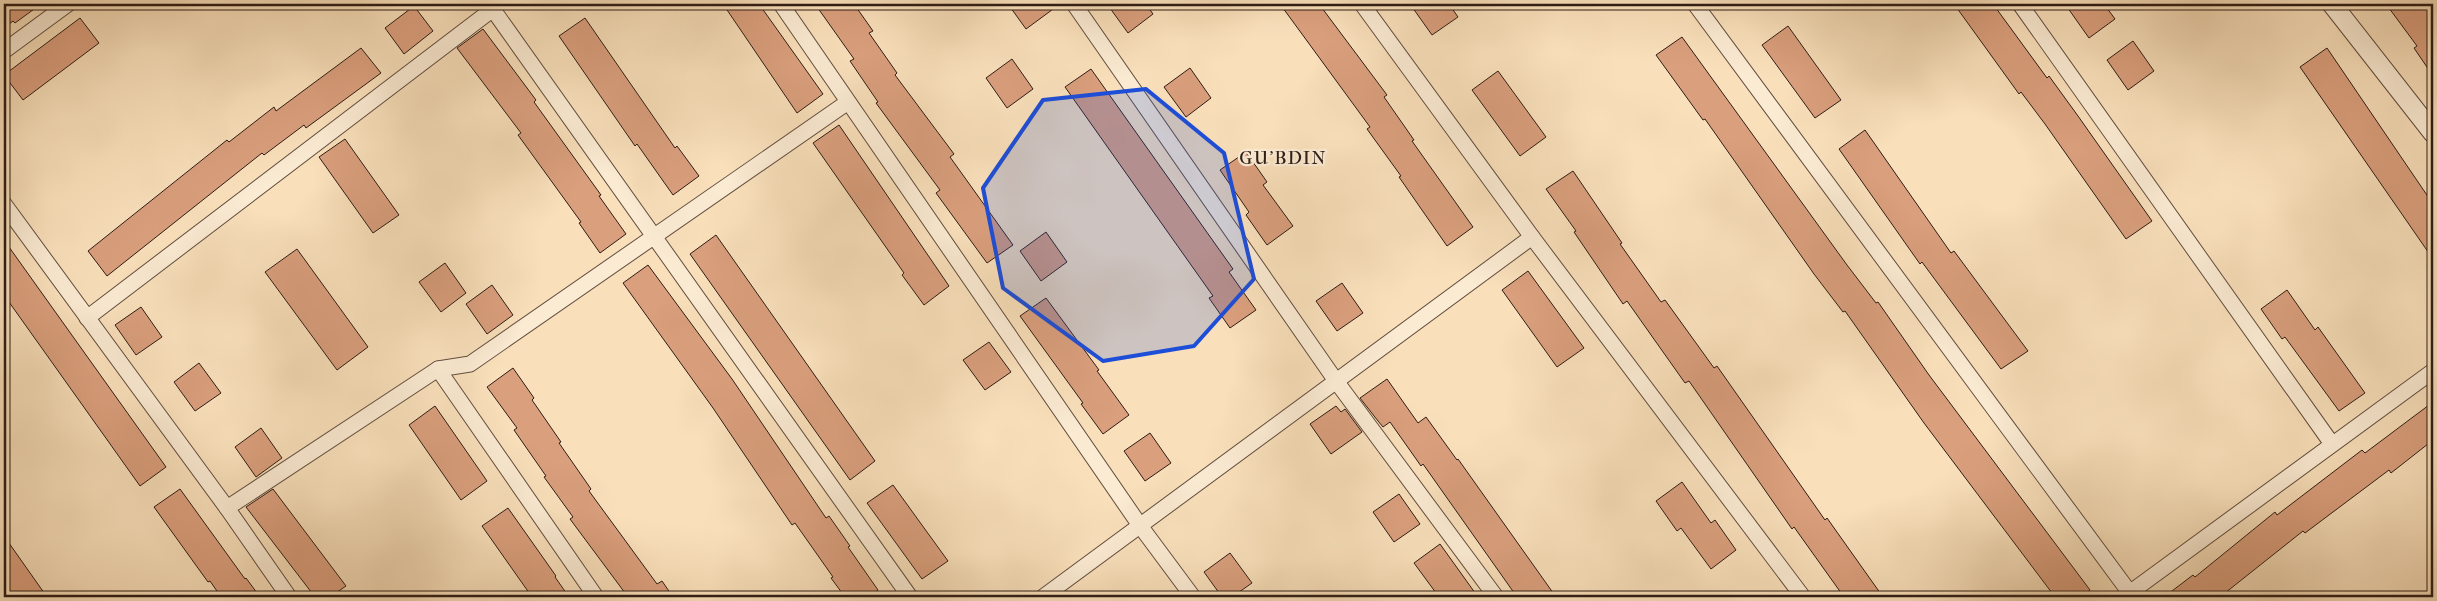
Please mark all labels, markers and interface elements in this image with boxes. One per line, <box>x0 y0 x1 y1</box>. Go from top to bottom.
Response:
district label: GU'BDIN <box>1239 147 1327 169</box>

